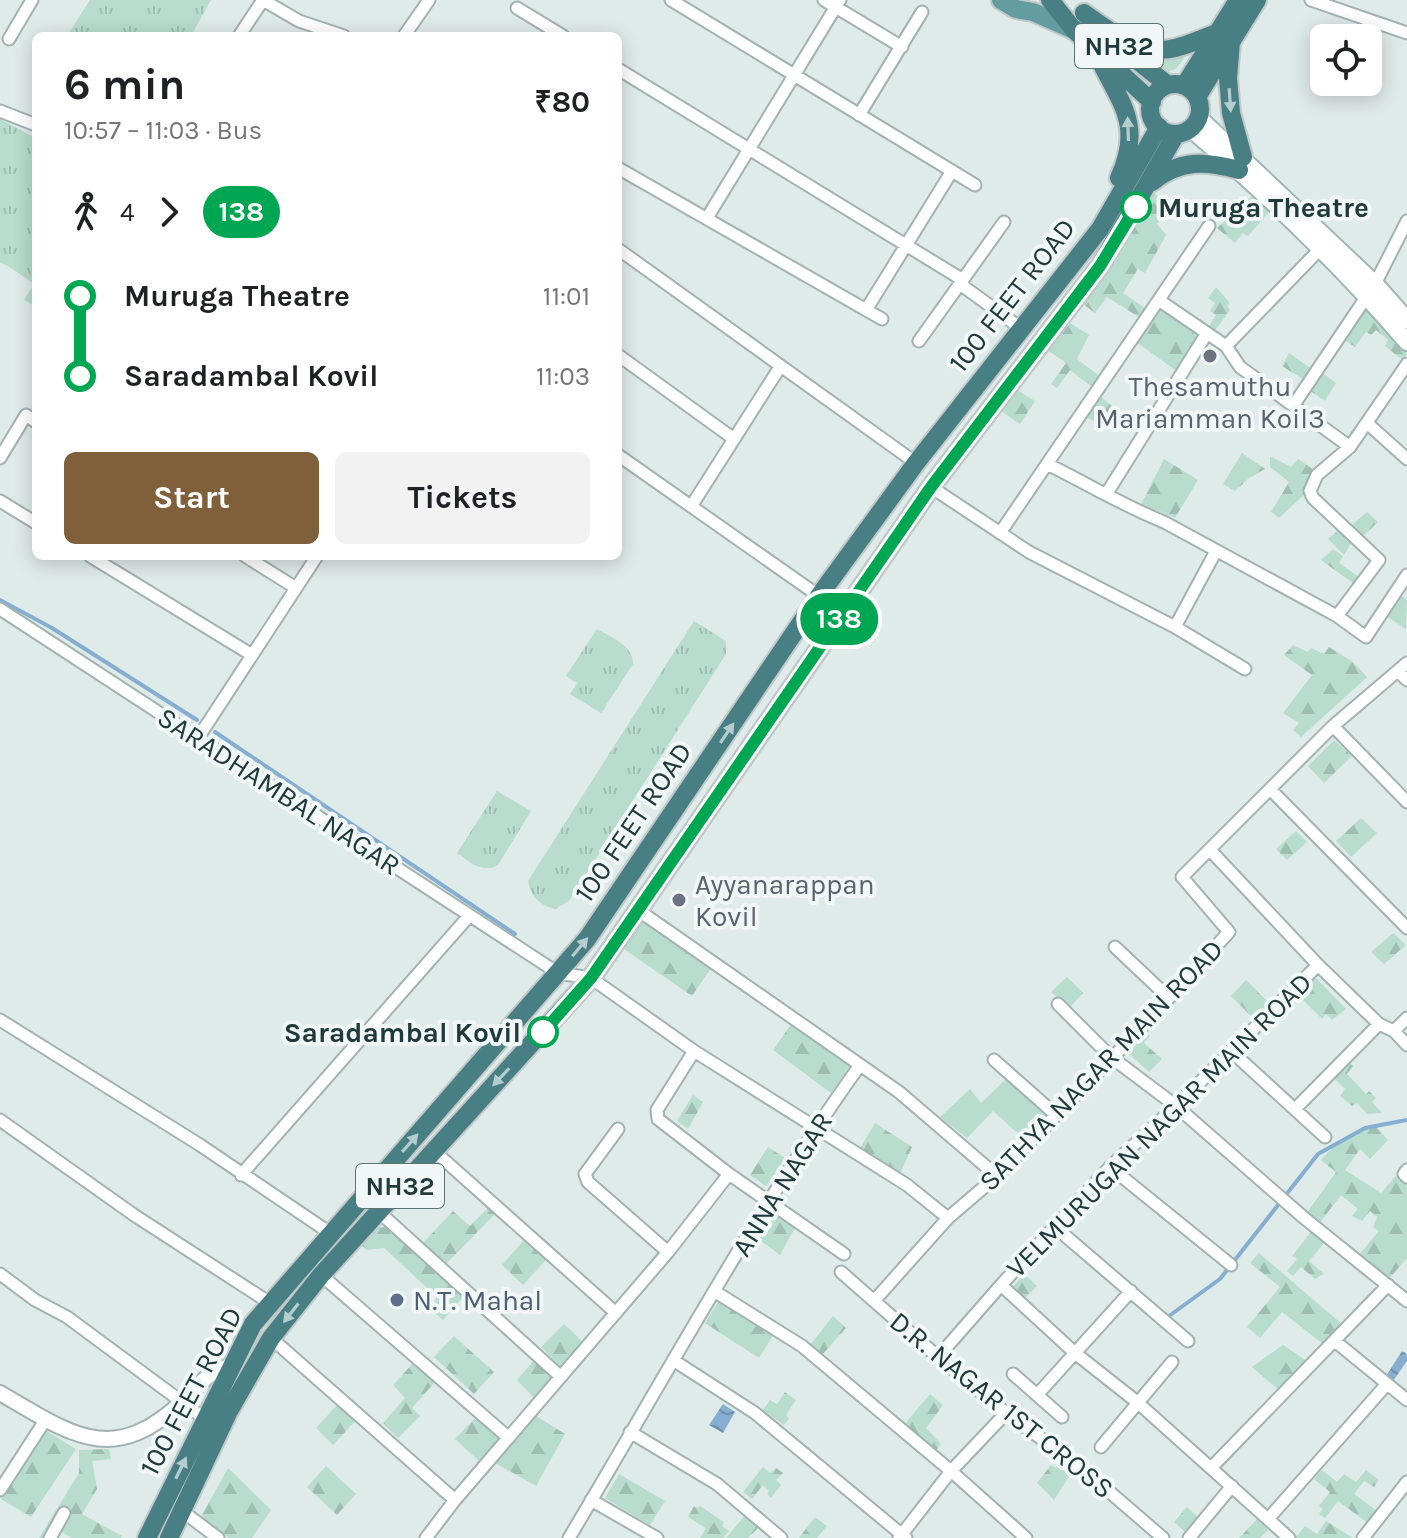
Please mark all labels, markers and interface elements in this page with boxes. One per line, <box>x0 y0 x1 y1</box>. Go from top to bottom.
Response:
road number: NH32 <box>1075 24 1163 68</box>
map controls <box>1310 24 1382 96</box>
button: locate <box>1310 24 1382 96</box>
text: 6 min <box>64 59 185 110</box>
text: ₹80 <box>534 84 590 120</box>
one-way arrow <box>1224 88 1237 113</box>
text: 10:57 – 11:03 · Bus <box>64 115 262 146</box>
one-way arrow <box>1121 116 1134 141</box>
icon: walk <box>64 190 108 234</box>
icon: forward <box>147 190 191 234</box>
place label: Muruga Theatre <box>1158 191 1369 224</box>
marker: Muruga Theatre <box>1121 192 1151 222</box>
text: 138 <box>219 195 264 228</box>
text: 4 <box>120 197 135 228</box>
street label: 100 FEET ROAD <box>942 212 1082 378</box>
text: Muruga Theatre <box>124 278 350 314</box>
text: 11:01 <box>543 281 590 312</box>
marker: Thesamuthu Mariamman Koil3 <box>1201 347 1219 365</box>
text: Saradambal Kovil <box>124 358 378 394</box>
text: 11:03 <box>536 361 590 392</box>
place label: Thesamuthu Mariamman Koil3 <box>1095 370 1325 435</box>
button: Start <box>64 452 319 544</box>
button: Tickets <box>335 452 590 544</box>
line badge: 138 <box>793 593 885 645</box>
text: 138 <box>816 602 862 635</box>
street label: SARADHAMBAL NAGAR <box>151 700 407 882</box>
one-way arrow <box>720 722 734 744</box>
street label: 100 FEET ROAD <box>567 736 699 908</box>
place label: Ayyanarappan Kovil <box>695 868 875 933</box>
marker: Ayyanarappan Kovil <box>670 891 688 909</box>
street label: SATHYA NAGAR MAIN ROAD <box>972 932 1230 1198</box>
one-way arrow <box>571 937 588 957</box>
street label: VELMURUGAN NAGAR MAIN ROAD <box>999 965 1319 1285</box>
place label: Saradambal Kovil <box>284 1016 521 1049</box>
marker: Saradambal Kovil <box>528 1017 558 1047</box>
one-way arrow <box>492 1067 511 1086</box>
street label: ANNA NAGAR <box>725 1106 839 1262</box>
one-way arrow <box>400 1134 418 1153</box>
road number: NH32 <box>356 1164 444 1208</box>
place label: N.T. Mahal <box>413 1284 542 1317</box>
marker: N.T. Mahal <box>388 1291 406 1309</box>
street label: 100 FEET ROAD <box>133 1301 249 1481</box>
one-way arrow <box>283 1303 300 1323</box>
street label: D.R. NAGAR 1ST CROSS <box>883 1305 1121 1505</box>
one-way arrow <box>174 1456 188 1479</box>

